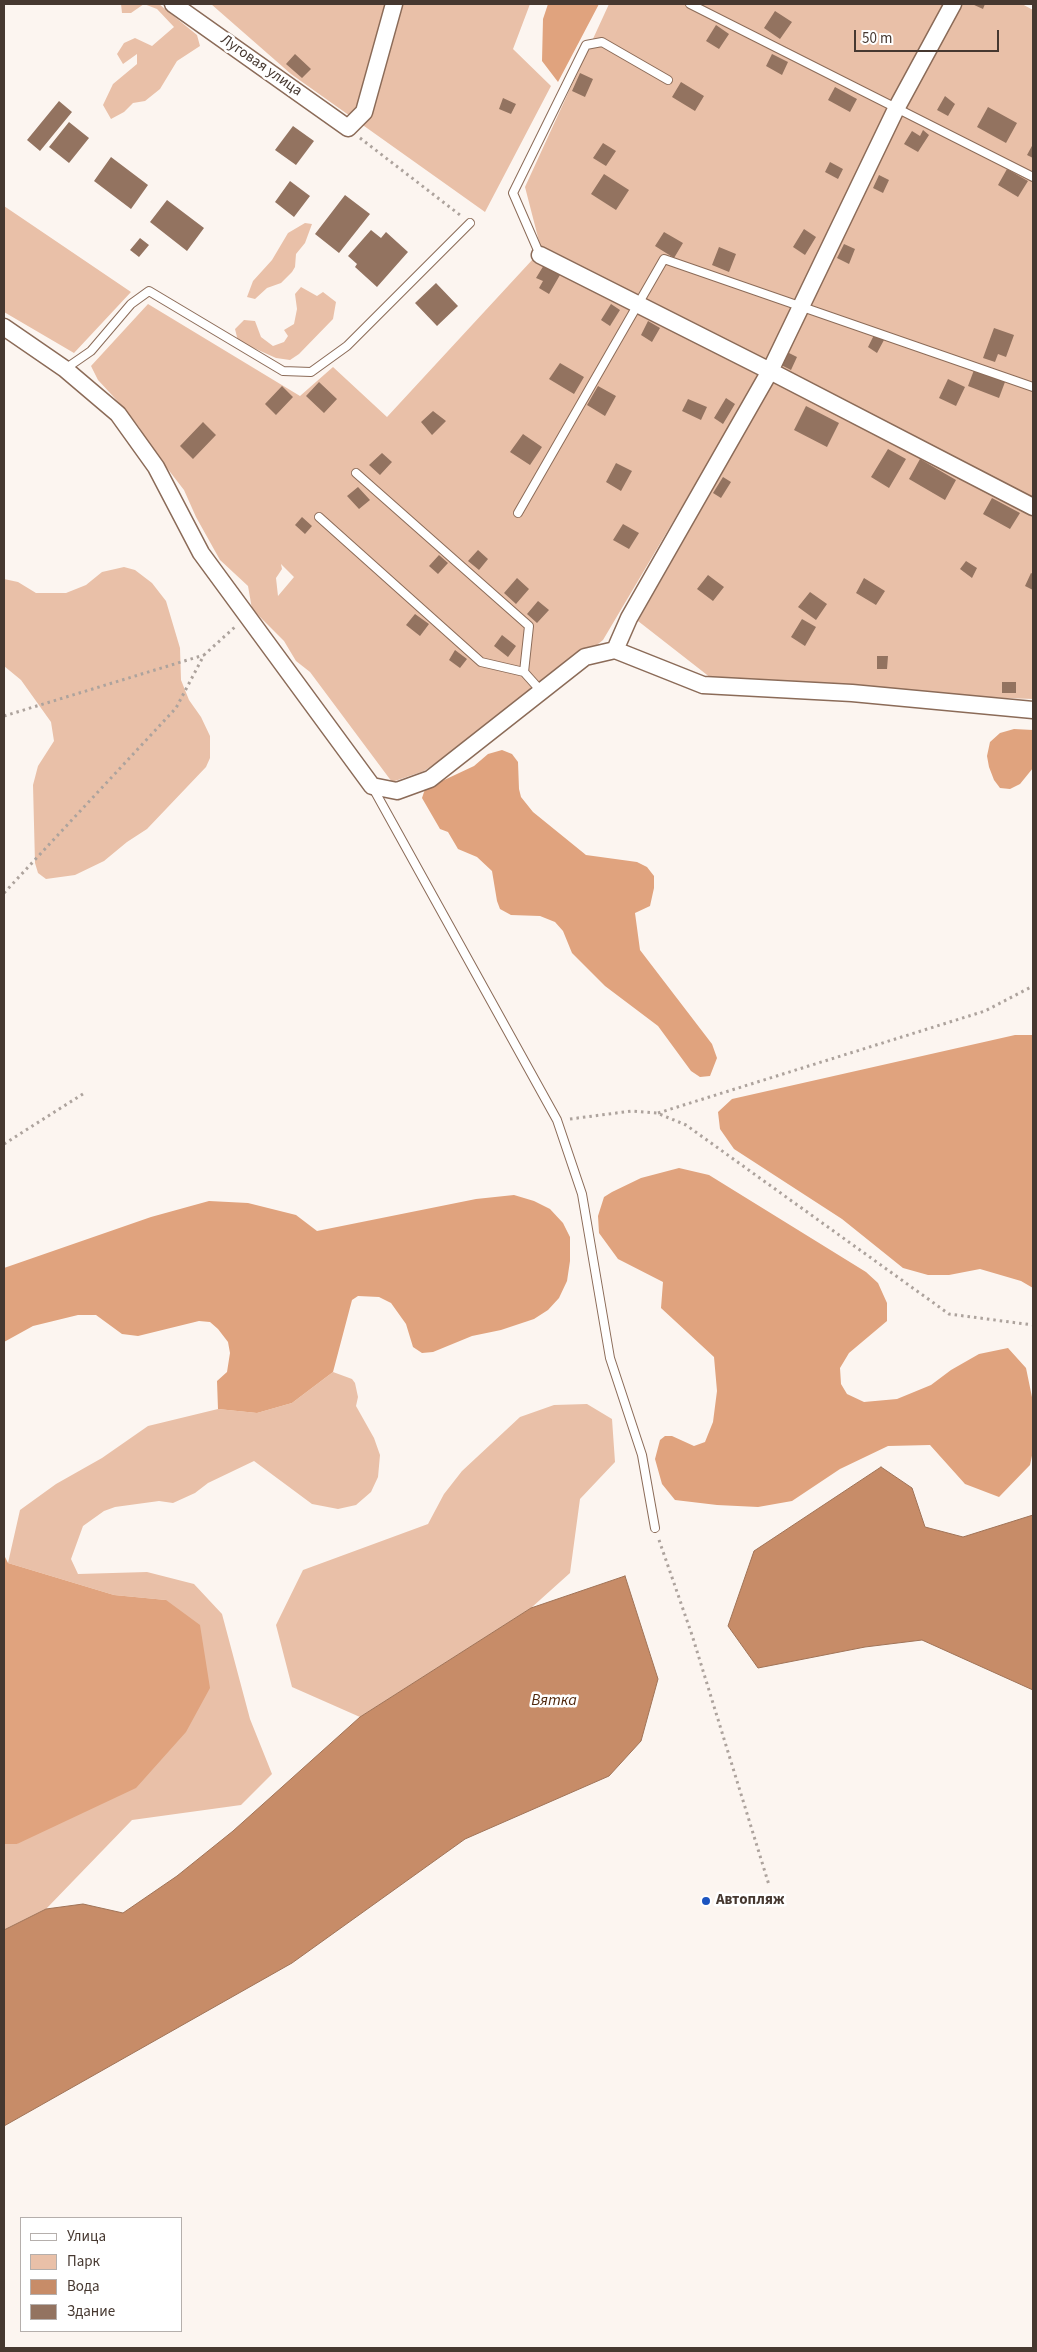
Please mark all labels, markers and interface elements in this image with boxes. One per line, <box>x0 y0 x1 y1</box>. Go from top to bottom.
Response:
scale bar <box>857 20 1002 52</box>
text: 50 m <box>862 28 892 49</box>
street label: Луговая улица <box>217 31 305 101</box>
water label: Вятка <box>531 1691 577 1711</box>
place label: Автопляж <box>716 1892 784 1910</box>
marker: Автопляж <box>700 1895 712 1907</box>
legend <box>20 2217 182 2332</box>
text: Улица <box>67 2226 106 2247</box>
text: Парк <box>67 2251 100 2272</box>
text: Вода <box>67 2276 100 2297</box>
text: Здание <box>67 2301 115 2322</box>

